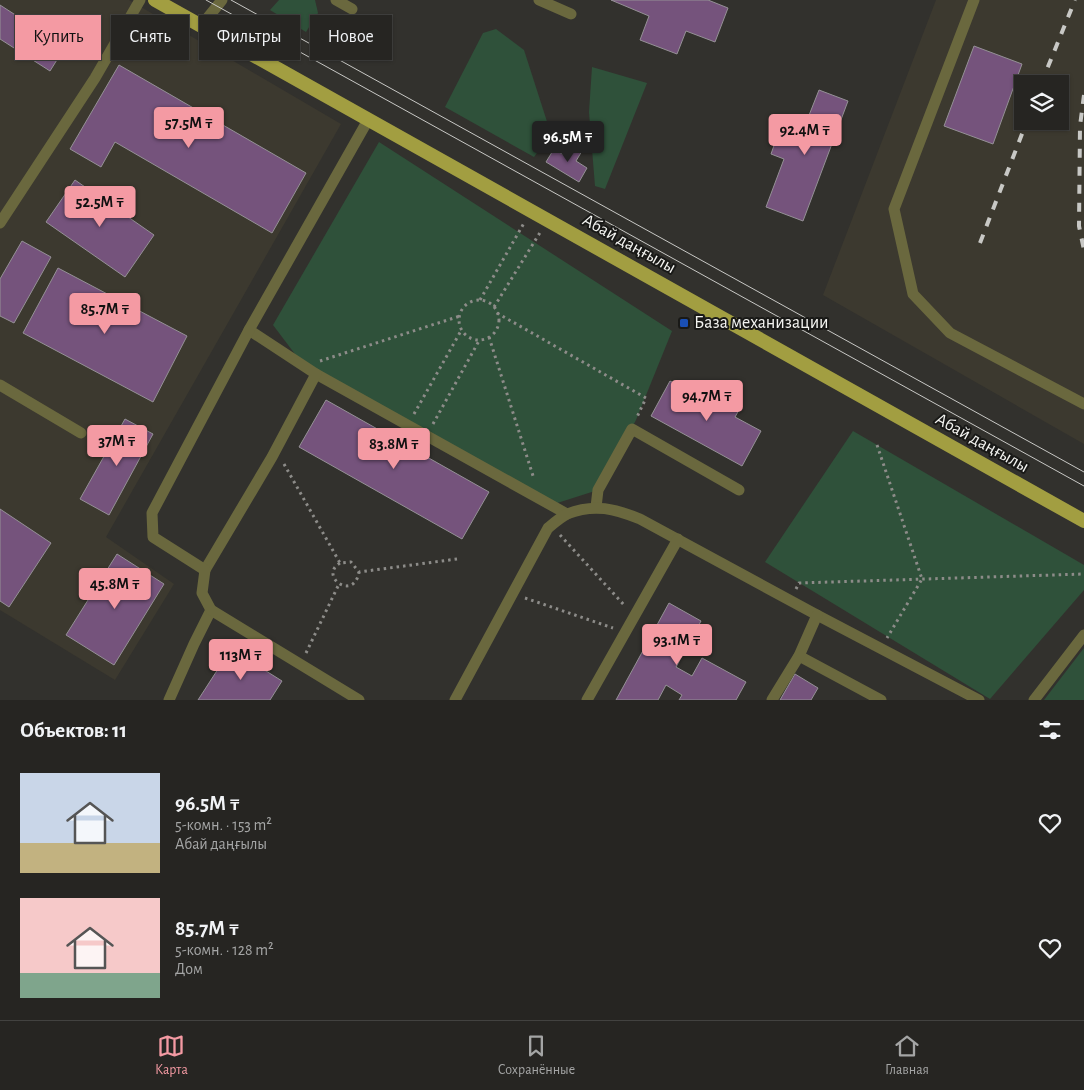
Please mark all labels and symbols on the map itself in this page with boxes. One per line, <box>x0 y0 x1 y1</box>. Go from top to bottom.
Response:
pin: 57.5M ₸ <box>143 106 235 149</box>
pin: 92.4M ₸ <box>759 114 851 156</box>
pin: 96.5M ₸ <box>522 120 614 163</box>
pin: 52.5M ₸ <box>54 186 146 228</box>
street label: Абай даңғылы <box>579 210 679 277</box>
pin: 85.7M ₸ <box>59 292 151 335</box>
place label: База механизации <box>694 314 829 332</box>
marker: База механизации <box>678 317 690 329</box>
pin: 94.7M ₸ <box>661 380 753 422</box>
street label: Абай даңғылы <box>932 409 1032 476</box>
pin: 37M ₸ <box>82 424 152 467</box>
pin: 83.8M ₸ <box>348 428 440 470</box>
pin: 45.8M ₸ <box>69 568 161 610</box>
pin: 93.1M ₸ <box>631 624 723 666</box>
pin: 113M ₸ <box>200 638 282 681</box>

